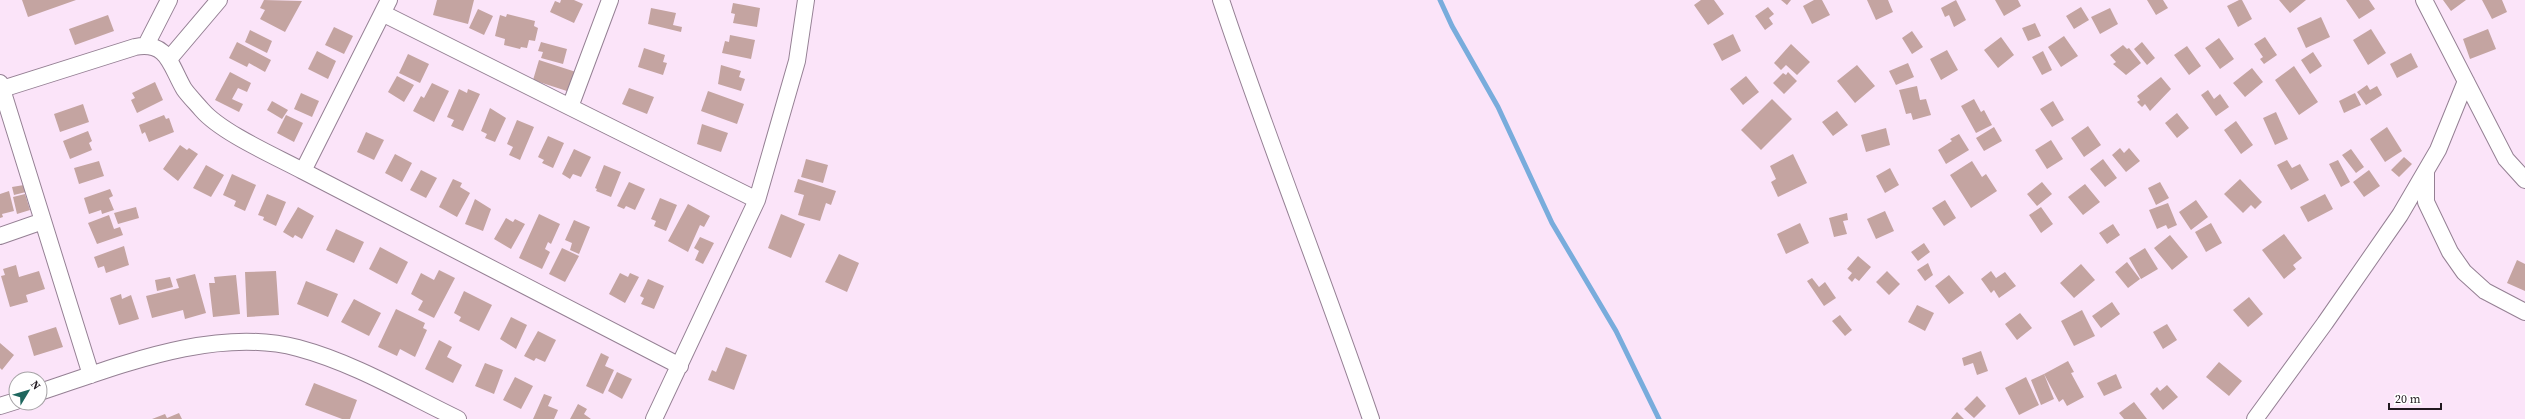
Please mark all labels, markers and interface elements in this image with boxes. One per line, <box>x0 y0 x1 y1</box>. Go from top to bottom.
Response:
north arrow <box>8 371 48 411</box>
text: N <box>27 377 44 393</box>
scale bar <box>2389 385 2441 411</box>
text: 20 m <box>2395 391 2421 407</box>

